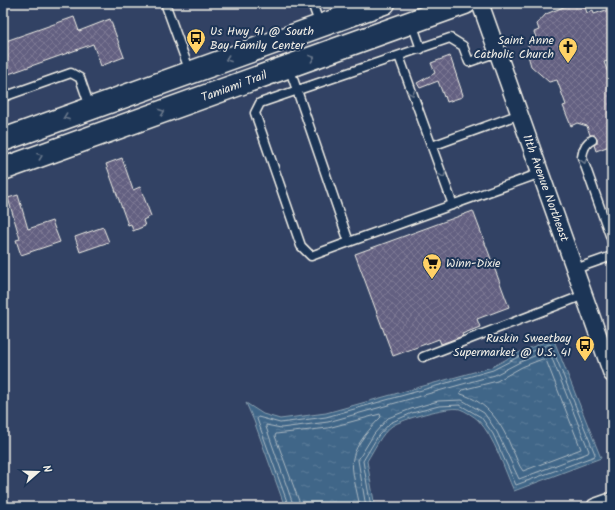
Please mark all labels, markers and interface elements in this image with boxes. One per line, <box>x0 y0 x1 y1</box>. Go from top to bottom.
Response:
place label: Us Hwy 41 @ South Bay Family Center <box>210 22 314 55</box>
bus stop icon: Us Hwy 41 @ South Bay Family Center <box>185 27 207 55</box>
place label: Saint Anne Catholic Church <box>474 31 555 64</box>
church icon: Saint Anne Catholic Church <box>557 36 579 64</box>
one-way arrow <box>225 54 232 62</box>
one-way arrow <box>308 54 315 63</box>
street label: Tamiami Trail <box>198 66 270 107</box>
one-way arrow <box>408 89 416 96</box>
one-way arrow <box>158 108 165 117</box>
one-way arrow <box>63 112 70 120</box>
street label: 11th Avenue Northeast <box>517 132 574 245</box>
one-way arrow <box>36 152 43 161</box>
one-way arrow <box>579 157 588 164</box>
one-way arrow <box>438 172 446 179</box>
supermarket icon: Winn-Dixie <box>421 252 443 280</box>
place label: Winn-Dixie <box>446 254 501 273</box>
place label: Ruskin Sweetbay Supermarket @ U.S. 41 <box>453 329 571 362</box>
bus stop icon: Ruskin Sweetbay Supermarket @ U.S. 41 <box>574 334 596 362</box>
north arrow <box>18 452 58 492</box>
text: N <box>37 463 56 475</box>

